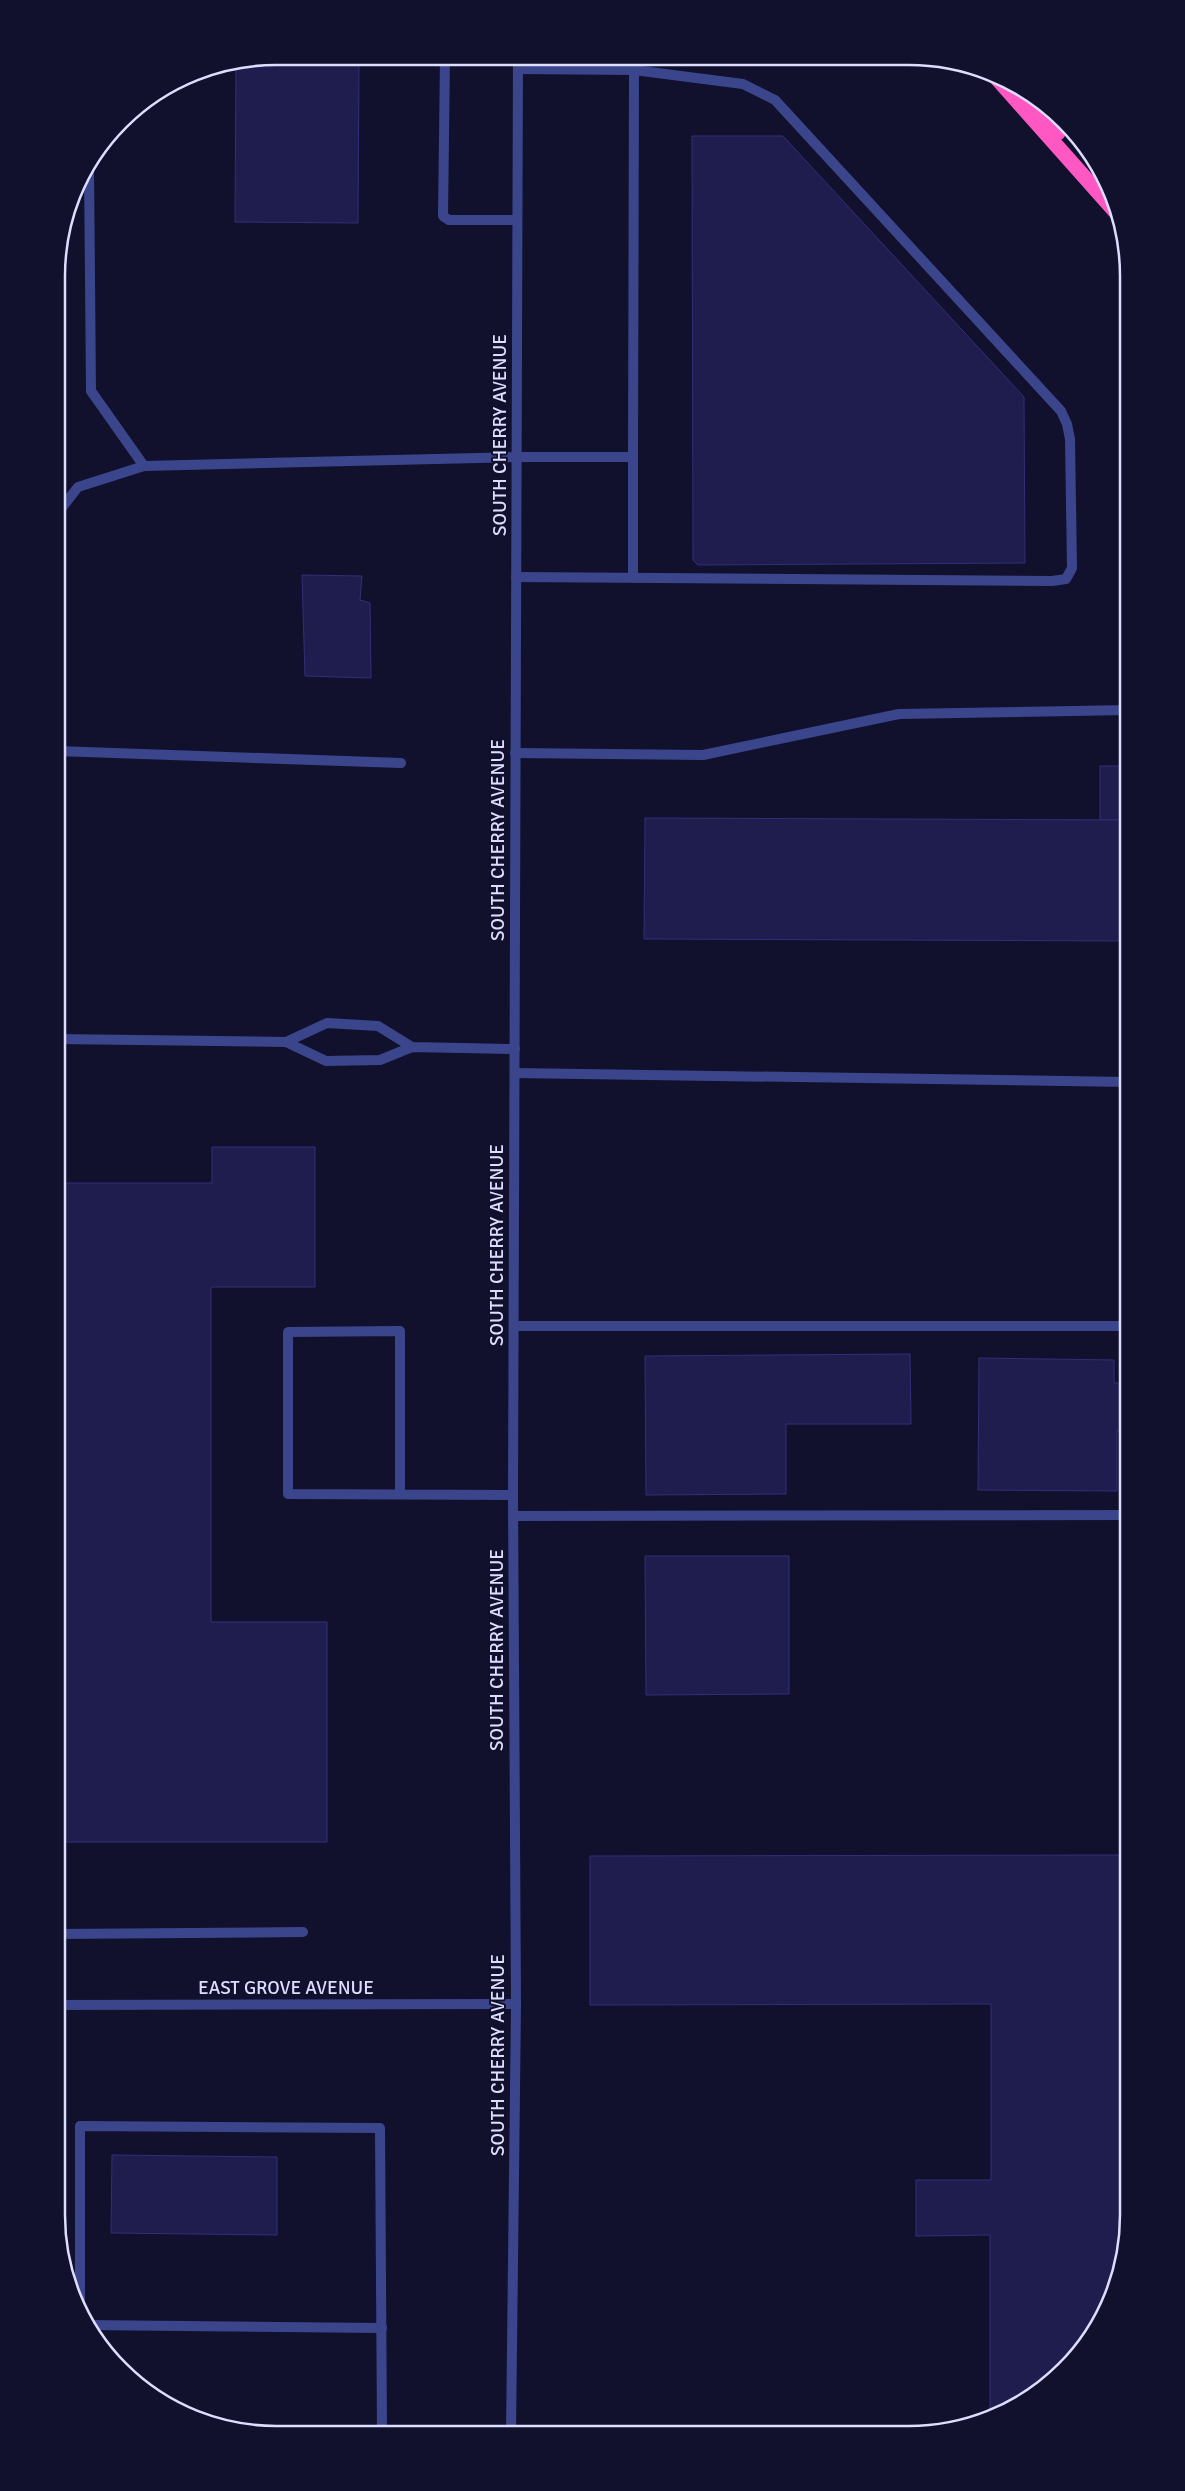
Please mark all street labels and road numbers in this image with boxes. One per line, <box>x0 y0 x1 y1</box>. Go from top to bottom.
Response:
street label: SOUTH CHERRY AVENUE <box>488 334 512 536</box>
street label: SOUTH CHERRY AVENUE <box>486 739 510 941</box>
street label: SOUTH CHERRY AVENUE <box>485 1144 509 1346</box>
street label: SOUTH CHERRY AVENUE <box>485 1549 509 1751</box>
street label: SOUTH CHERRY AVENUE <box>486 1954 510 2156</box>
street label: EAST GROVE AVENUE <box>198 1976 374 2000</box>

